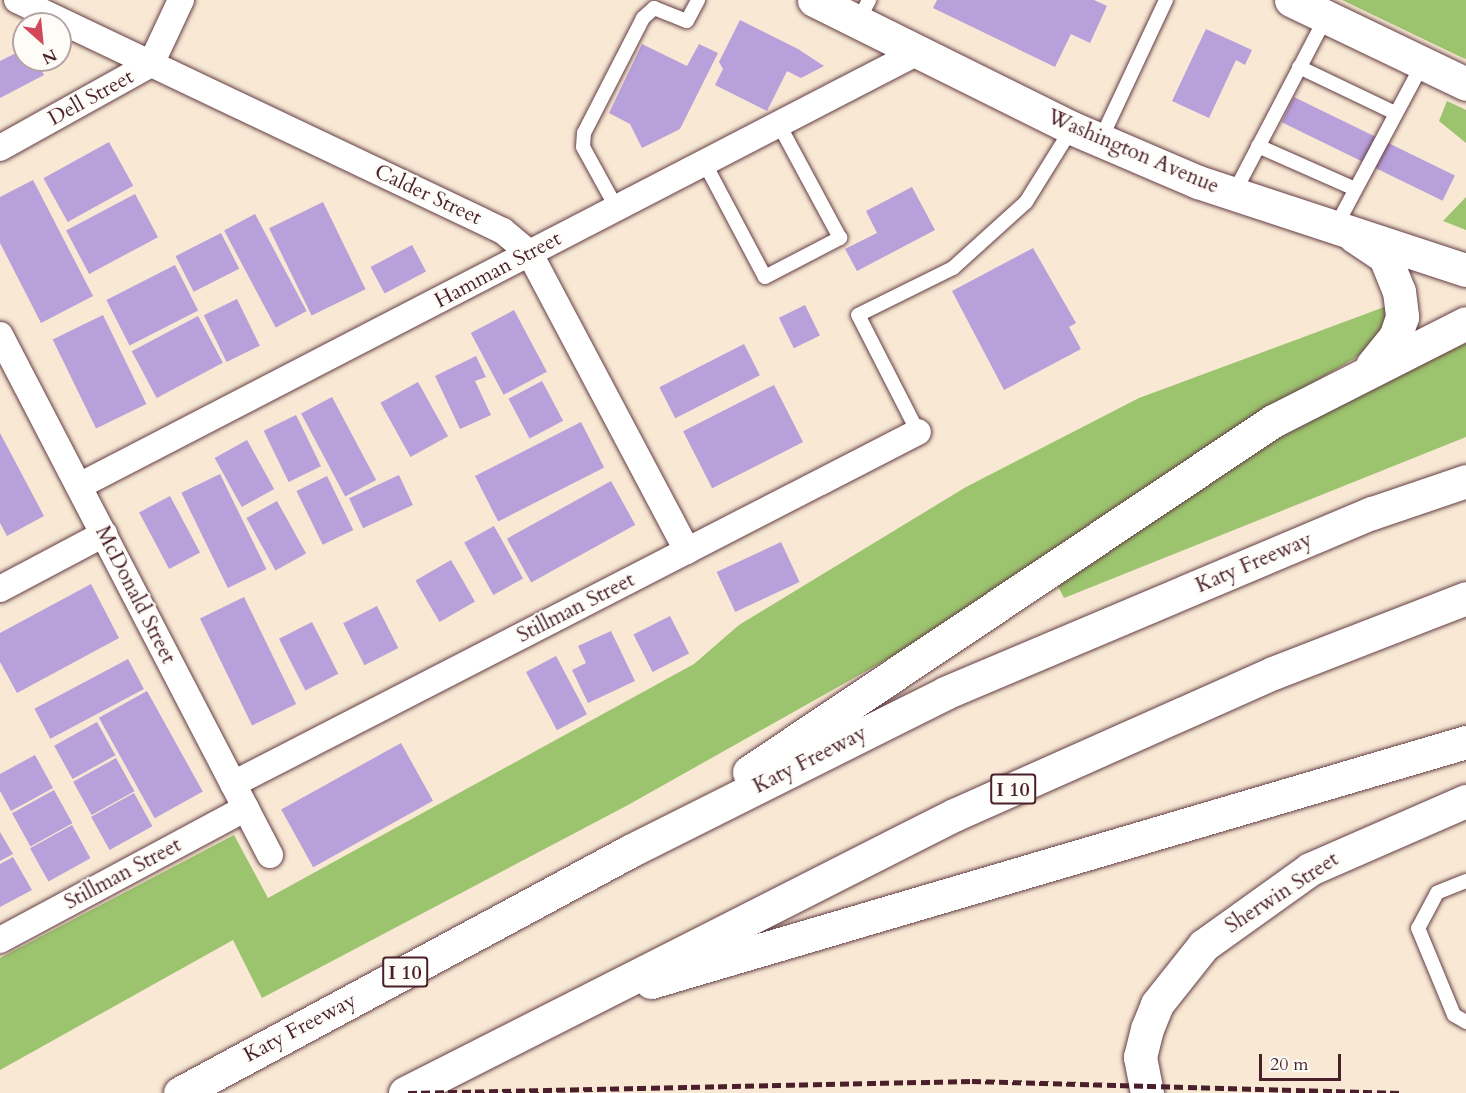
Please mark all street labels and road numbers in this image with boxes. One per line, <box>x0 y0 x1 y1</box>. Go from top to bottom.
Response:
street label: Dell Street <box>44 64 138 132</box>
street label: Washington Avenue <box>1043 104 1223 200</box>
street label: Calder Street <box>371 159 485 231</box>
street label: Hamman Street <box>431 226 565 314</box>
street label: McDonald Street <box>89 522 181 668</box>
street label: Katy Freeway <box>1192 527 1316 599</box>
street label: Stillman Street <box>513 568 639 648</box>
street label: Katy Freeway <box>749 721 871 799</box>
road number: I 10 <box>989 772 1037 806</box>
street label: Stillman Street <box>60 833 186 915</box>
street label: Sherwin Street <box>1221 847 1343 939</box>
road number: I 10 <box>381 955 429 989</box>
street label: Katy Freeway <box>239 988 361 1068</box>

